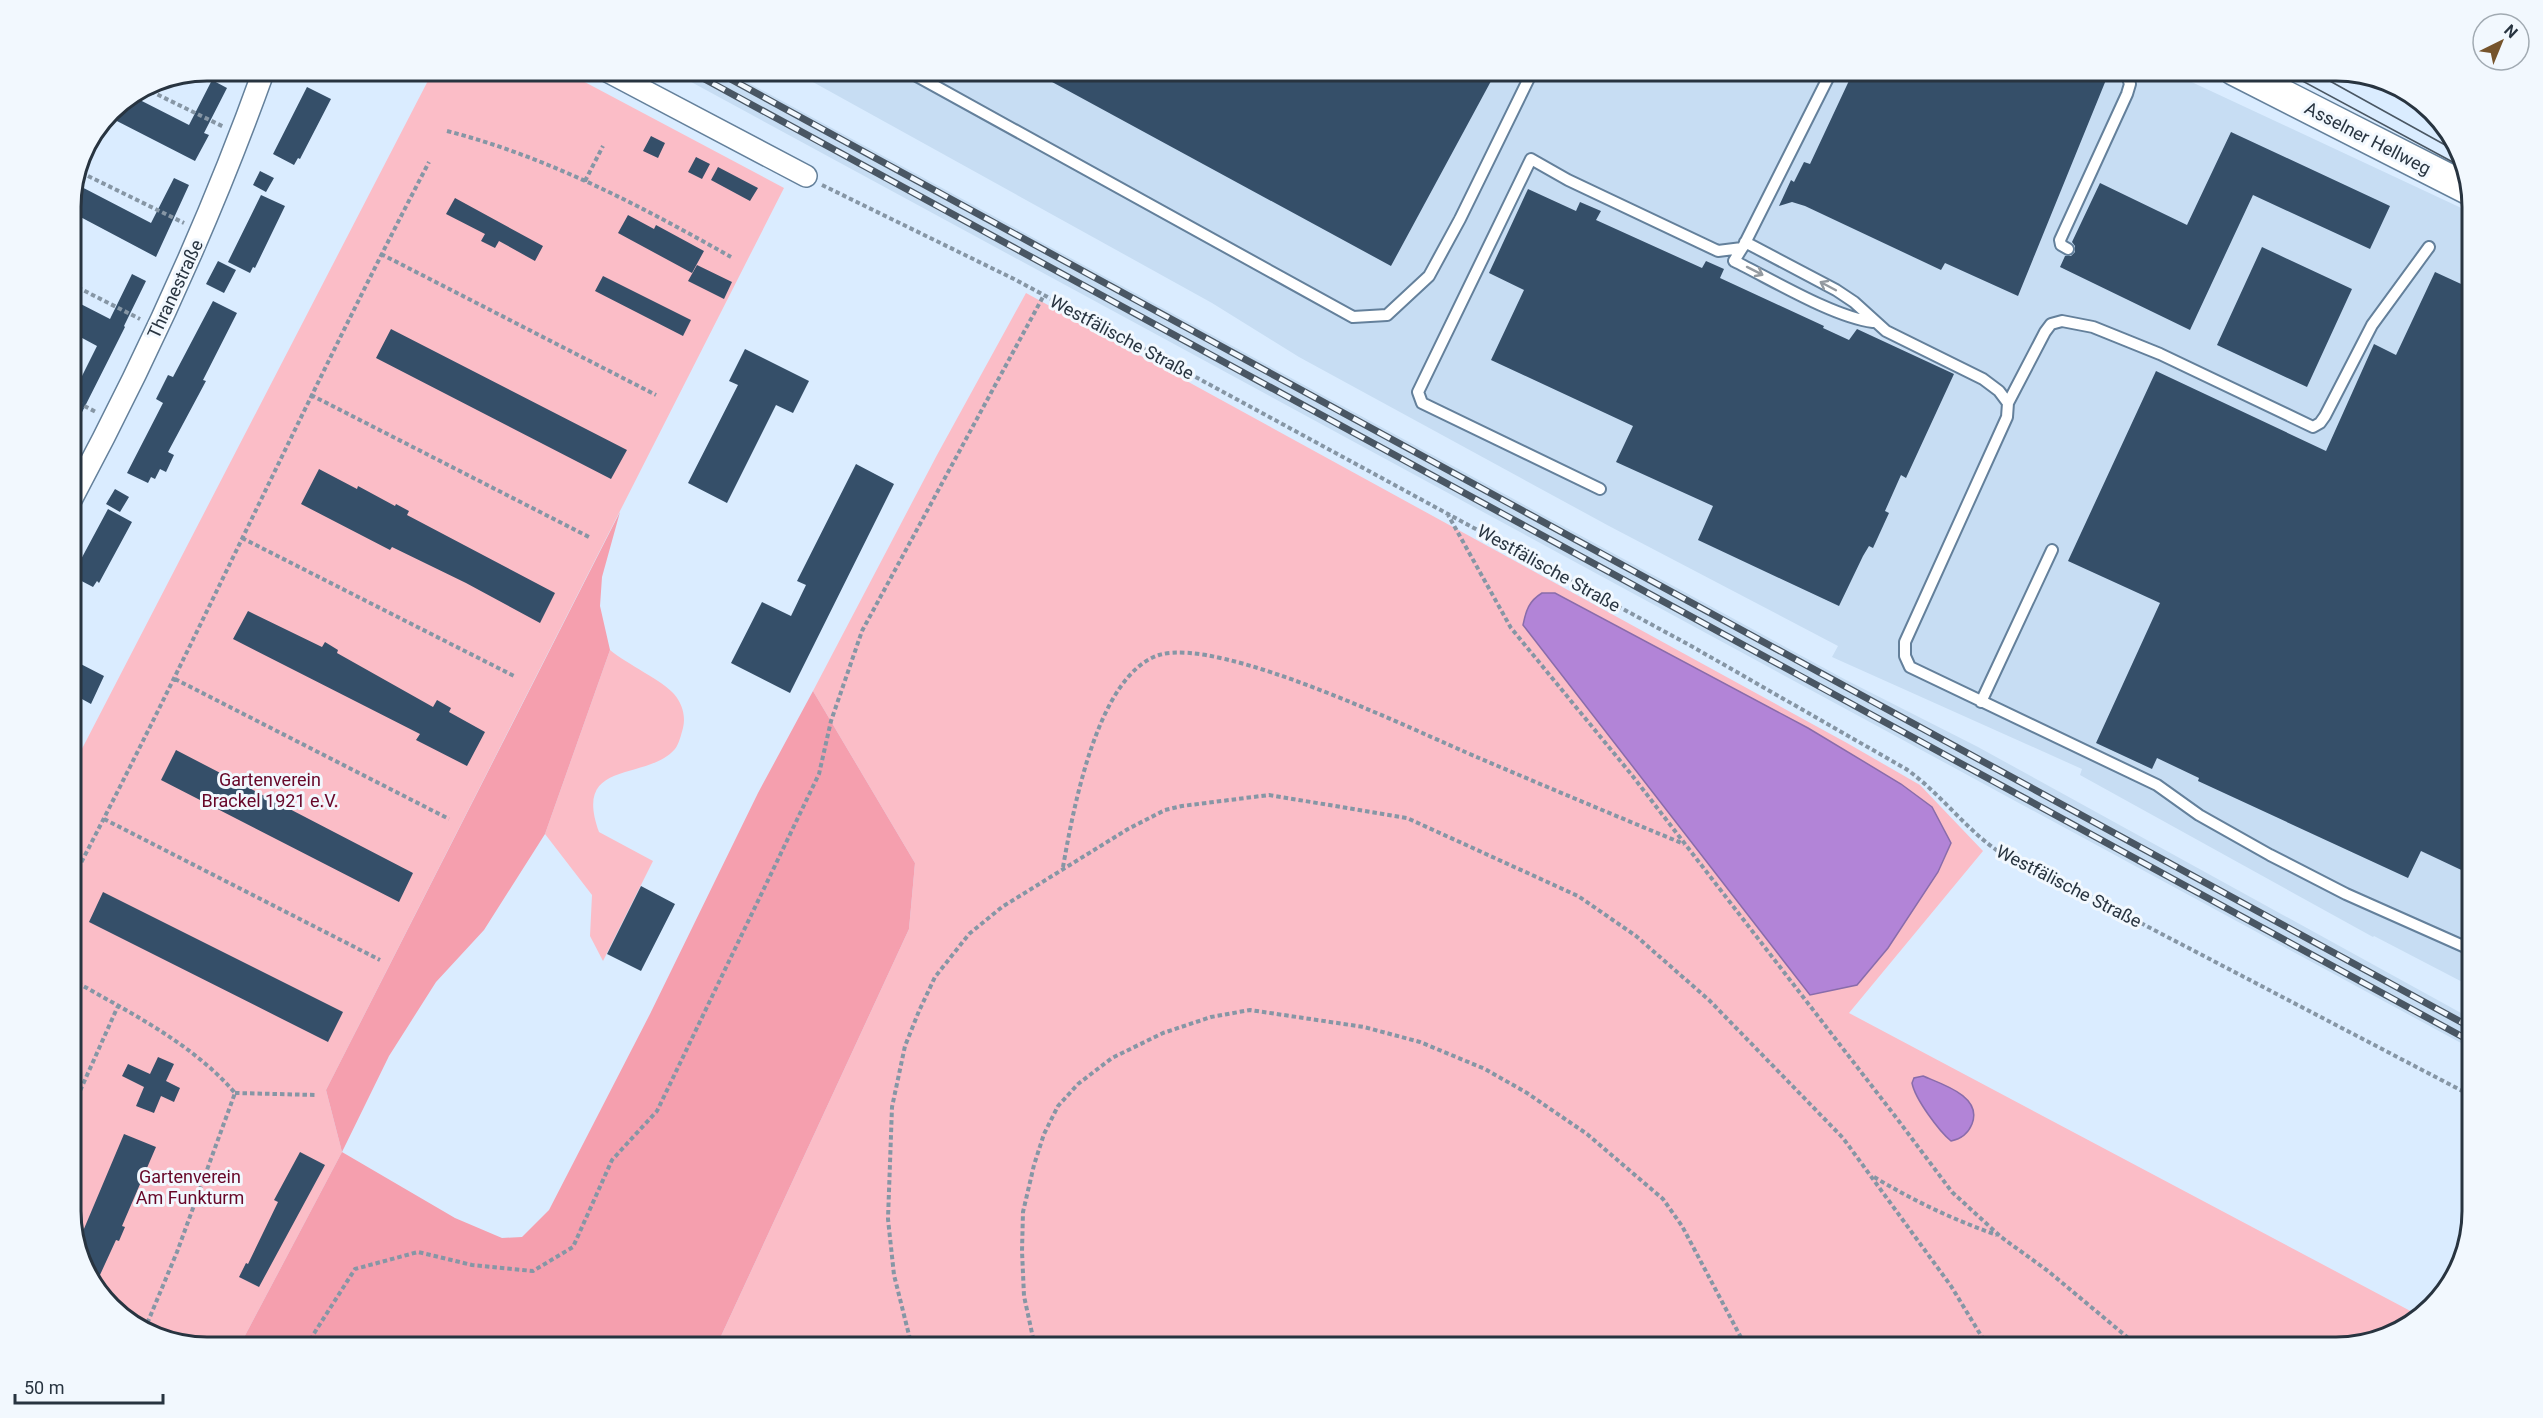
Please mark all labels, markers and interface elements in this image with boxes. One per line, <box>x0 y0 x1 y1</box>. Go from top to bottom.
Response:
north arrow <box>2471 12 2531 72</box>
text: N <box>2500 21 2521 42</box>
street label: Asselner Hellweg <box>2301 97 2435 179</box>
street label: Thranestraße <box>143 236 207 342</box>
one-way arrow <box>1746 266 1764 278</box>
one-way arrow <box>1819 280 1837 291</box>
street label: Westfälische Straße <box>1046 290 1198 384</box>
street label: Westfälische Straße <box>1474 520 1624 616</box>
park label: Gartenverein Brackel 1921 e.V. <box>202 769 338 811</box>
street label: Westfälische Straße <box>1993 840 2145 932</box>
park label: Gartenverein Am Funkturm <box>136 1166 244 1208</box>
scale bar <box>15 1367 164 1405</box>
text: 50 m <box>24 1377 64 1398</box>

